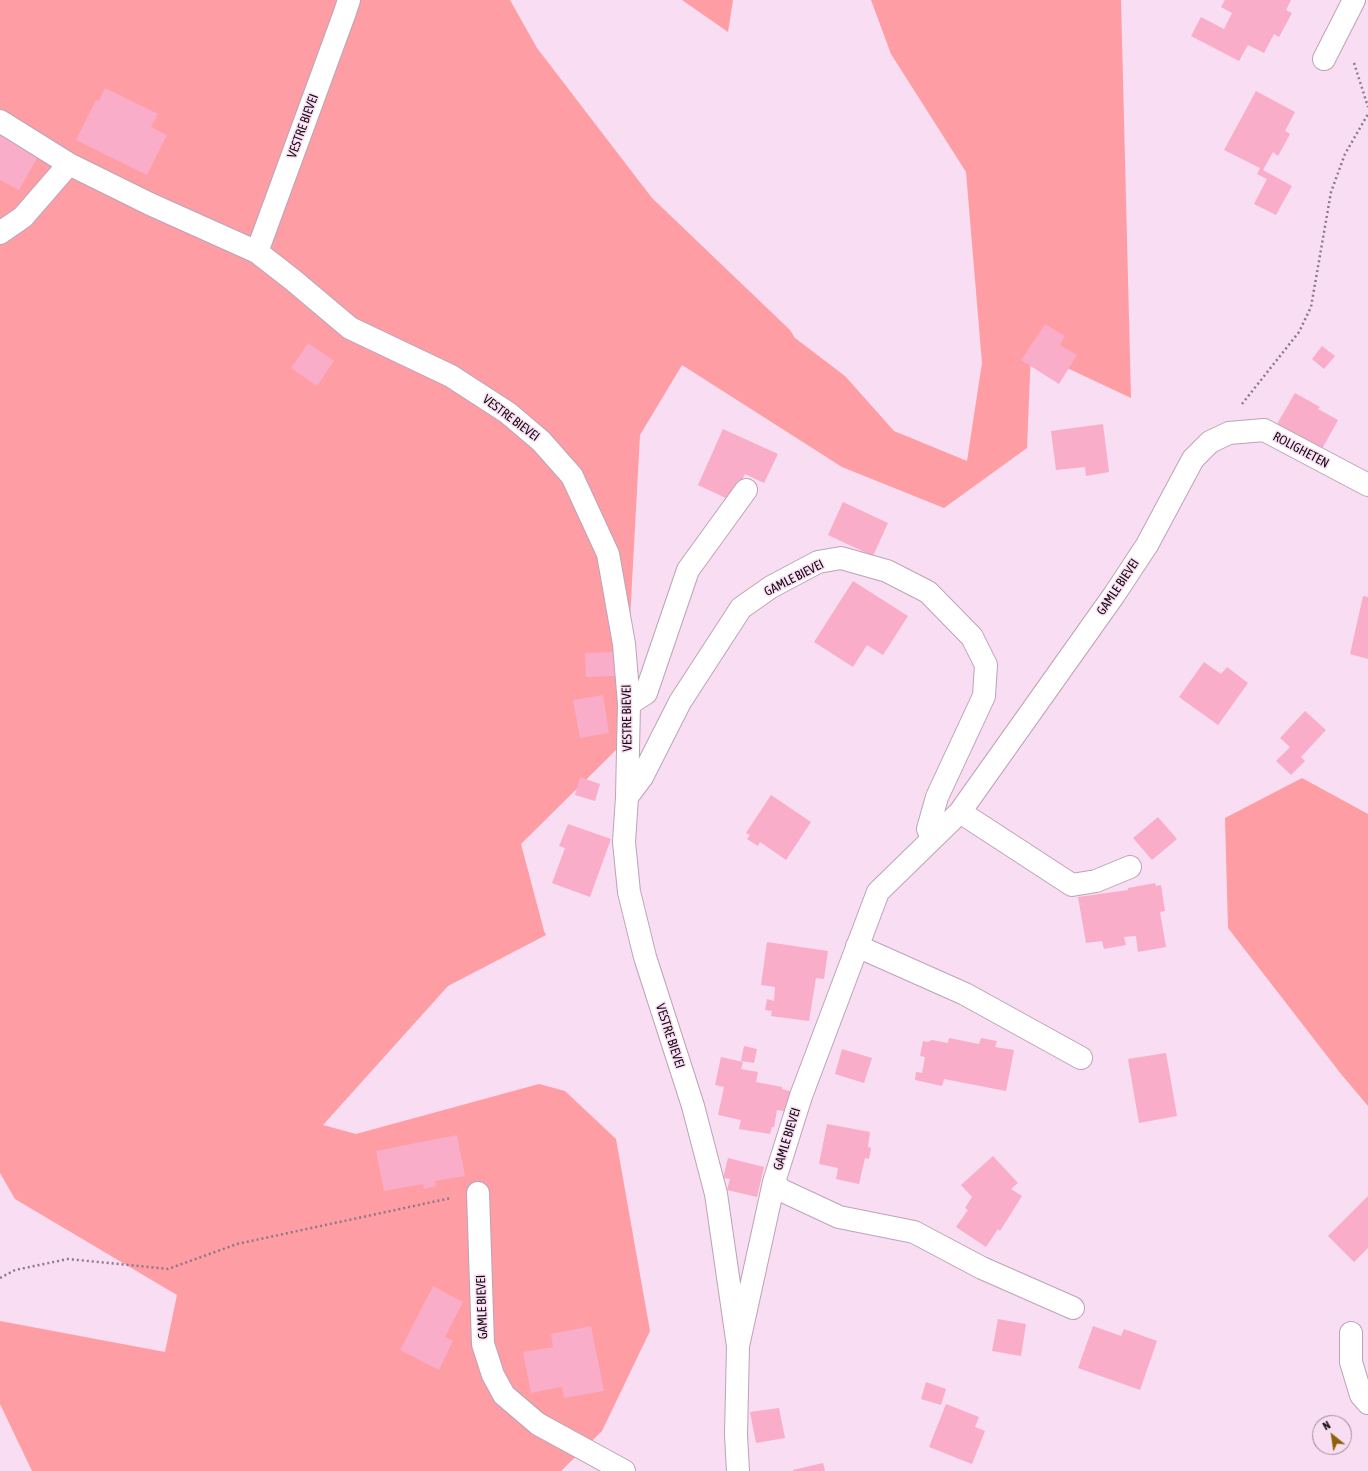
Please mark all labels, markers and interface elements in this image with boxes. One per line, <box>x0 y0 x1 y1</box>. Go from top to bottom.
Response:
street label: VESTRE BIEVEI <box>284 92 322 160</box>
street label: VESTRE BIEVEI <box>479 392 543 444</box>
street label: ROLIGHETEN <box>1270 429 1332 471</box>
street label: GAMLE BIEVEI <box>762 556 826 600</box>
street label: GAMLE BIEVEI <box>1093 556 1143 618</box>
street label: VESTRE BIEVEI <box>619 684 635 752</box>
street label: VESTRE BIEVEI <box>652 1002 688 1070</box>
street label: GAMLE BIEVEI <box>770 1106 804 1172</box>
street label: GAMLE BIEVEI <box>473 1274 491 1340</box>
north arrow <box>1312 1415 1352 1455</box>
text: N <box>1321 1419 1332 1432</box>

